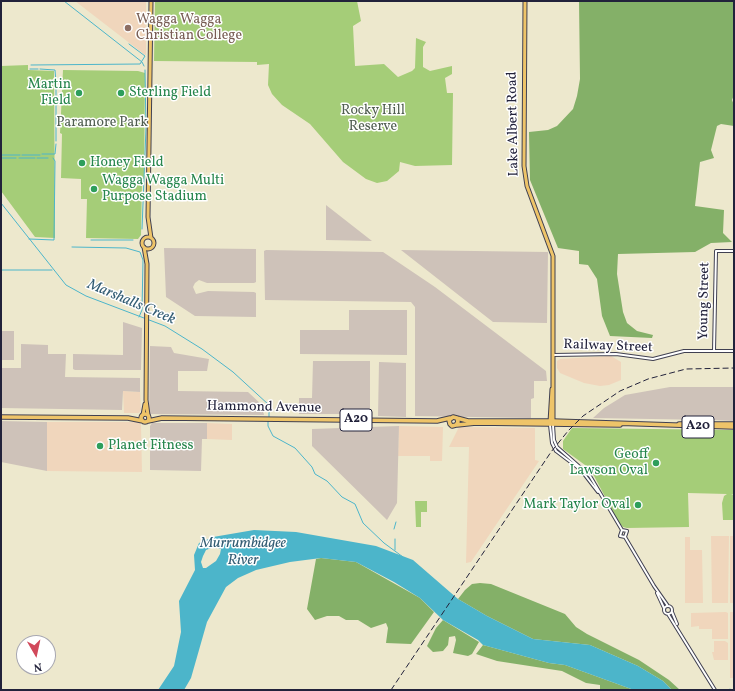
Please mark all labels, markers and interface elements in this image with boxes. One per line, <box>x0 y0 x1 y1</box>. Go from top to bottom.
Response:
place label: Wagga Wagga Christian College <box>136 12 242 44</box>
marker: Wagga Wagga Christian College <box>123 23 133 33</box>
street label: Lake Albert Road <box>505 71 523 177</box>
place label: Martin Field <box>28 77 71 110</box>
place label: Sterling Field <box>129 85 211 101</box>
marker: Martin Field <box>74 88 84 98</box>
marker: Sterling Field <box>116 88 126 98</box>
park label: Rocky Hill Reserve <box>341 103 405 136</box>
park label: Paramore Park <box>56 115 148 131</box>
place label: Honey Field <box>90 155 164 171</box>
marker: Honey Field <box>77 158 87 168</box>
place label: Wagga Wagga Multi Purpose Stadium <box>102 173 224 206</box>
marker: Wagga Wagga Multi Purpose Stadium <box>89 184 99 194</box>
street label: Young Street <box>696 262 714 340</box>
water label: Marshalls Creek <box>84 276 178 330</box>
street label: Railway Street <box>563 337 653 357</box>
street label: Hammond Avenue <box>207 399 321 417</box>
road number: A20 <box>340 409 372 431</box>
road number: A20 <box>682 416 714 438</box>
place label: Planet Fitness <box>108 438 194 454</box>
marker: Planet Fitness <box>95 441 105 451</box>
place label: Geoff Lawson Oval <box>569 447 648 480</box>
marker: Geoff Lawson Oval <box>651 458 661 468</box>
place label: Mark Taylor Oval <box>523 497 630 513</box>
marker: Mark Taylor Oval <box>633 500 643 510</box>
water label: Murrumbidgee River <box>200 535 286 570</box>
north arrow <box>16 635 56 675</box>
text: N <box>33 658 43 674</box>

